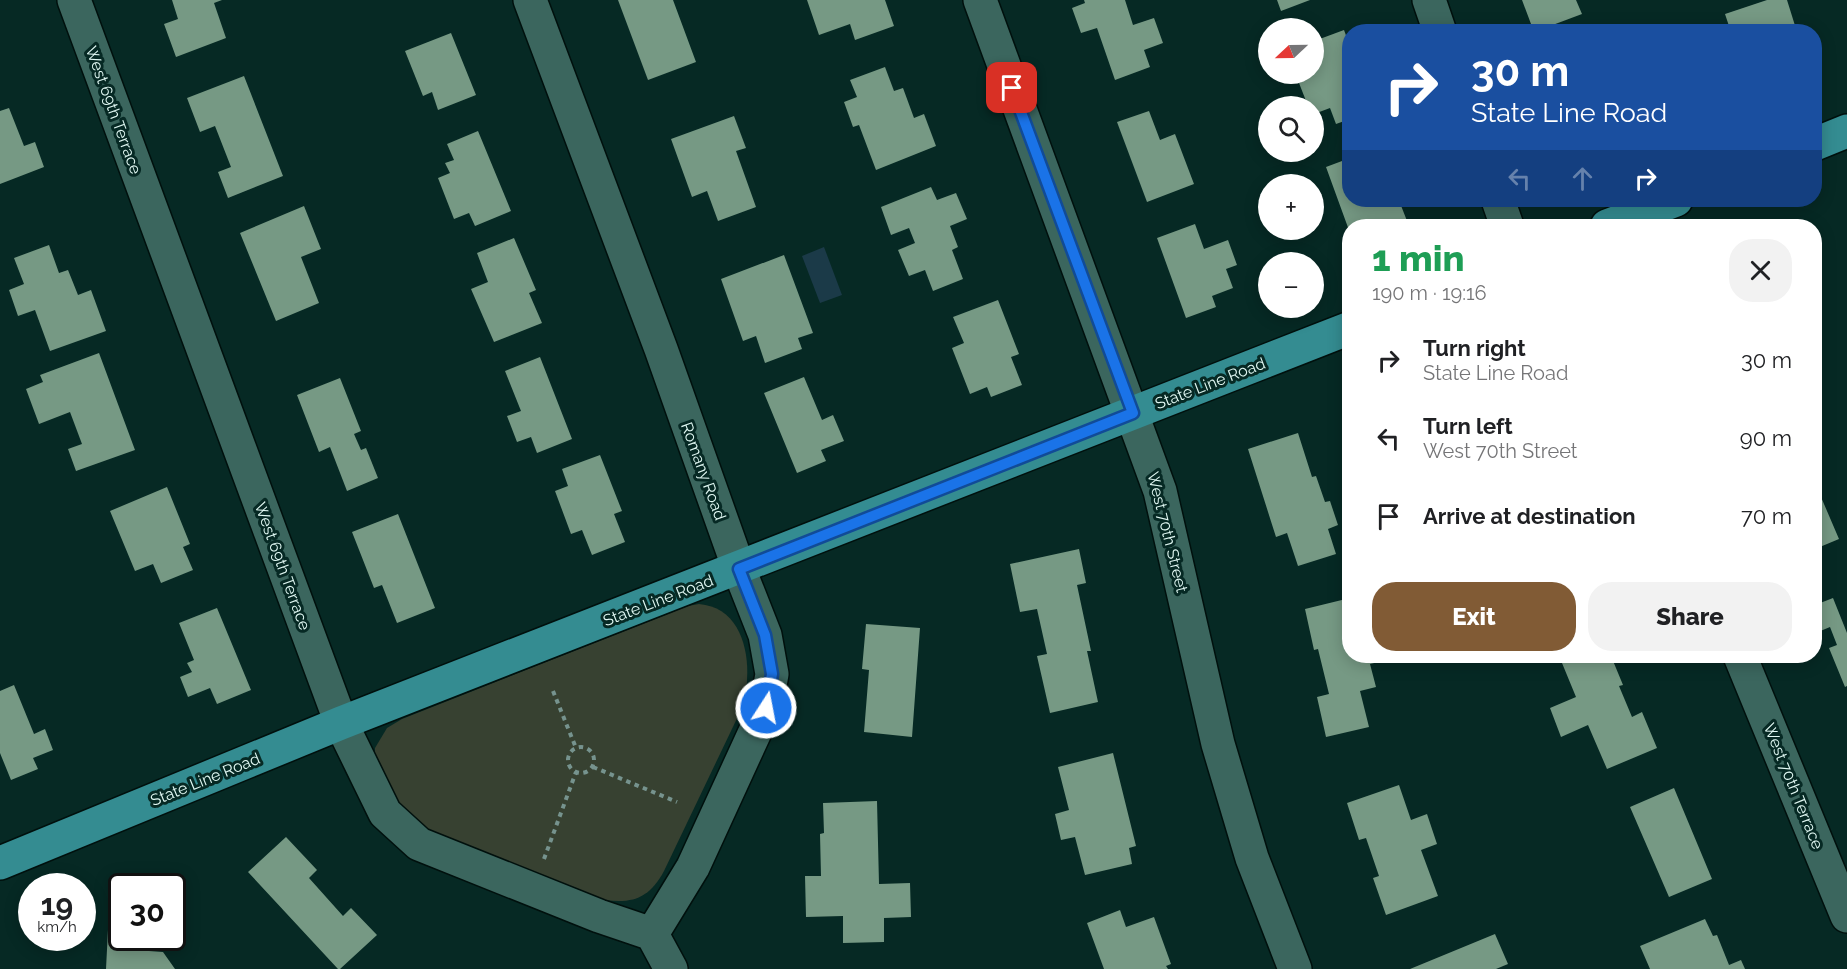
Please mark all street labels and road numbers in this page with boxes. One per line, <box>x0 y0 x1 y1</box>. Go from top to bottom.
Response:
street label: West 69th Terrace <box>82 44 146 177</box>
street label: State Line Road <box>1152 354 1268 413</box>
street label: Romany Road <box>677 420 730 523</box>
street label: West 70th Street <box>1143 470 1192 595</box>
street label: West 69th Terrace <box>251 500 315 633</box>
street label: State Line Road <box>600 571 716 630</box>
street label: West 70th Terrace <box>1760 720 1827 852</box>
street label: State Line Road <box>148 749 263 810</box>

